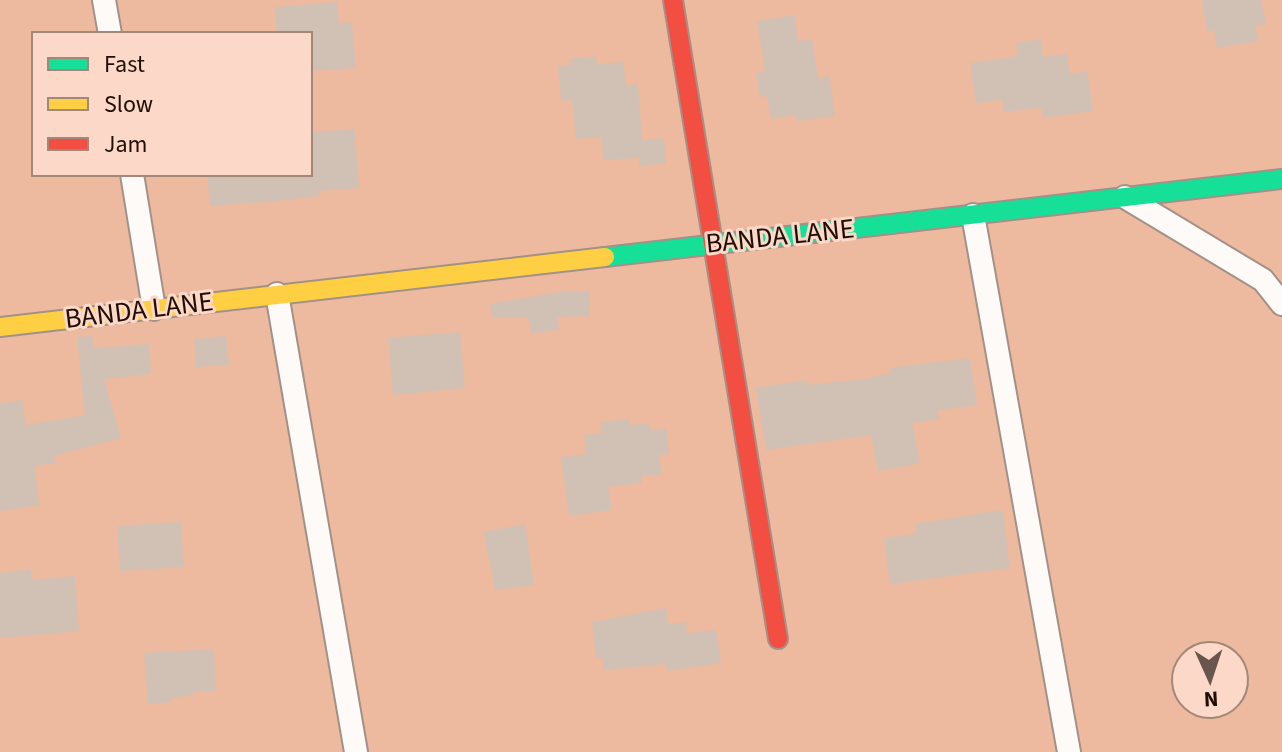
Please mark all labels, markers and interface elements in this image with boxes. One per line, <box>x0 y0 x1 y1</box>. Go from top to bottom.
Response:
legend <box>32 32 312 176</box>
text: Fast <box>104 47 145 82</box>
text: Slow <box>104 87 153 122</box>
text: Jam <box>104 127 148 162</box>
street label: BANDA LANE <box>704 208 856 264</box>
street label: BANDA LANE <box>62 281 216 339</box>
north arrow <box>1170 640 1250 720</box>
text: N <box>1203 683 1219 715</box>

